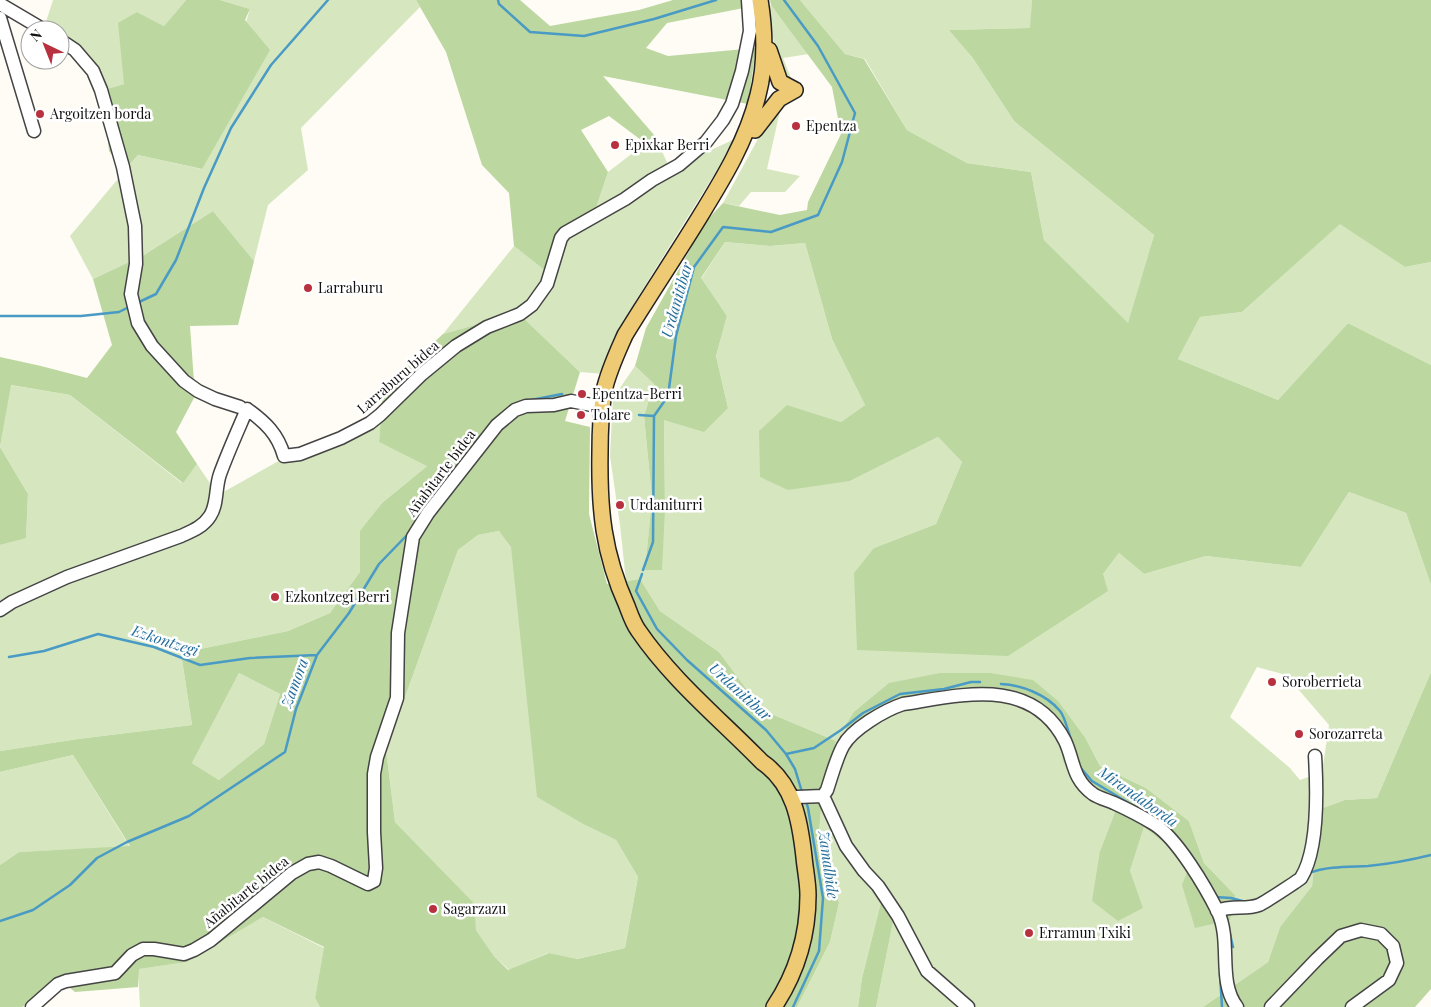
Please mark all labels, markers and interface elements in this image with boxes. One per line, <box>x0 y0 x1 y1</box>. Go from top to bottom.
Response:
north arrow <box>20 20 70 70</box>
text: N <box>26 25 46 46</box>
place label: Argoitzen borda <box>49 104 151 123</box>
marker: Argoitzen borda <box>34 108 46 120</box>
place label: Epentza <box>806 116 857 135</box>
marker: Epentza <box>790 120 802 132</box>
place label: Epixkar Berri <box>625 135 709 154</box>
marker: Epixkar Berri <box>609 139 621 151</box>
water label: Urdanitibar <box>656 259 696 340</box>
place label: Larraburu <box>318 278 383 297</box>
marker: Larraburu <box>302 282 314 294</box>
street label: Larraburu bidea <box>353 336 443 417</box>
place label: Epentza-Berri <box>592 384 682 403</box>
marker: Epentza-Berri <box>576 388 588 400</box>
place label: Tolare <box>591 405 631 424</box>
marker: Tolare <box>575 409 587 421</box>
street label: Añabitarte bidea <box>401 425 479 521</box>
place label: Urdaniturri <box>630 495 703 514</box>
marker: Urdaniturri <box>614 499 626 511</box>
place label: Ezkontzegi Berri <box>285 587 390 606</box>
marker: Ezkontzegi Berri <box>269 591 281 603</box>
water label: Ezkontzegi <box>128 620 202 660</box>
water label: Zamora <box>276 655 312 711</box>
water label: Urdanitibar <box>705 658 777 725</box>
place label: Soroberrieta <box>1282 672 1361 691</box>
marker: Soroberrieta <box>1266 676 1278 688</box>
place label: Sorozarreta <box>1309 724 1383 743</box>
marker: Sorozarreta <box>1293 728 1305 740</box>
water label: Mirandaborda <box>1094 761 1183 831</box>
water label: Zamalbide <box>814 829 844 901</box>
street label: Añabitarte bidea <box>199 851 292 932</box>
place label: Sagarzazu <box>443 899 506 918</box>
marker: Sagarzazu <box>427 903 439 915</box>
place label: Erramun Txiki <box>1039 923 1131 942</box>
marker: Erramun Txiki <box>1023 927 1035 939</box>

